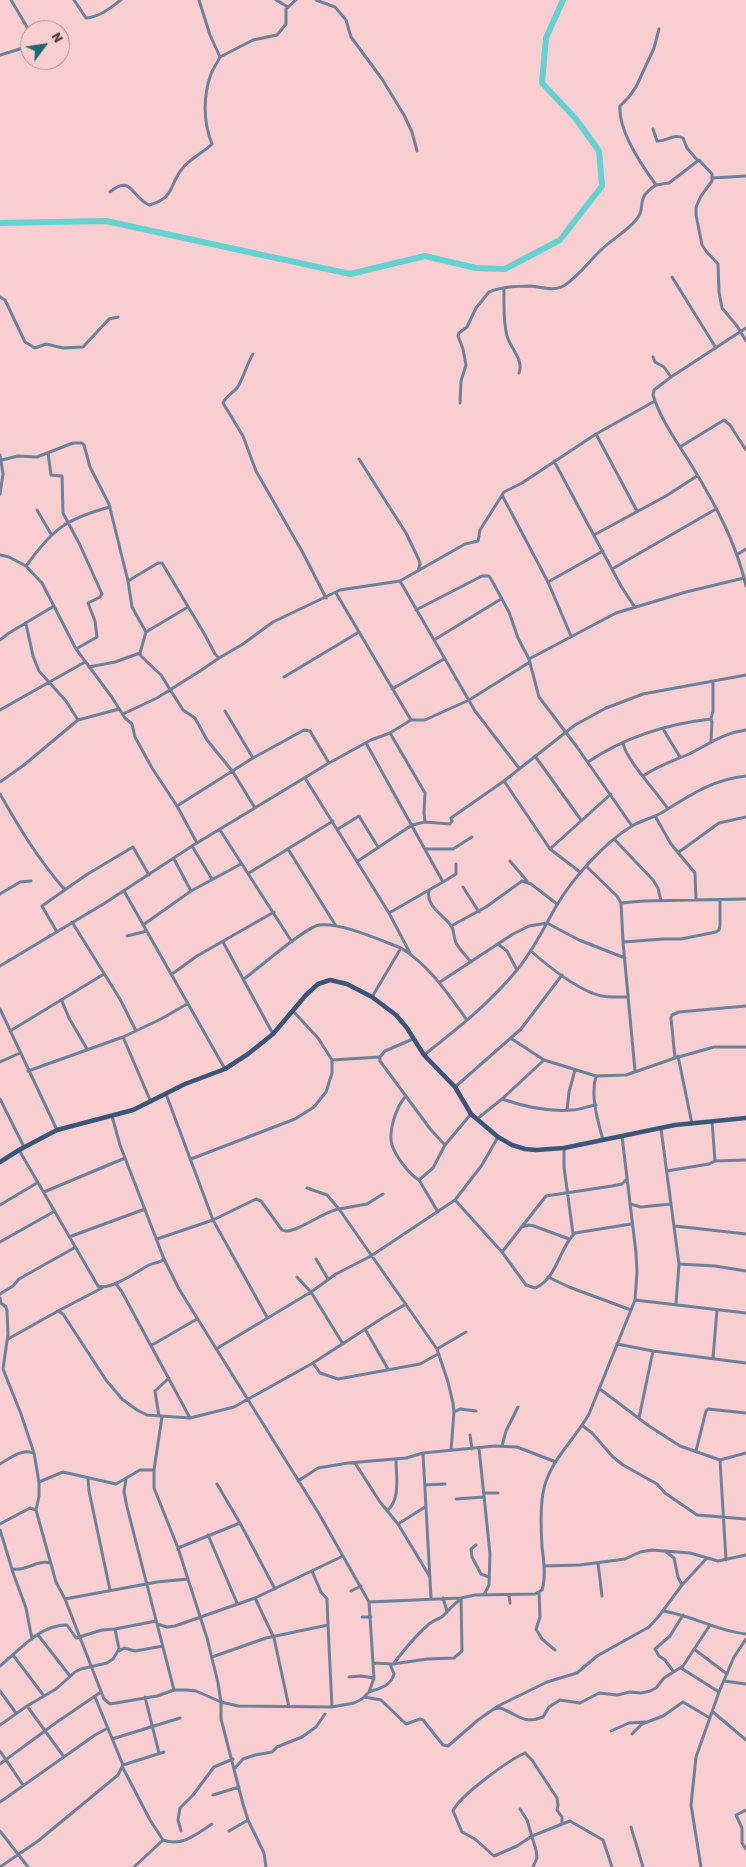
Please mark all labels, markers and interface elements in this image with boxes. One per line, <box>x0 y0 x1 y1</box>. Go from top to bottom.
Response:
north arrow <box>20 20 70 70</box>
text: N <box>46 29 68 47</box>

